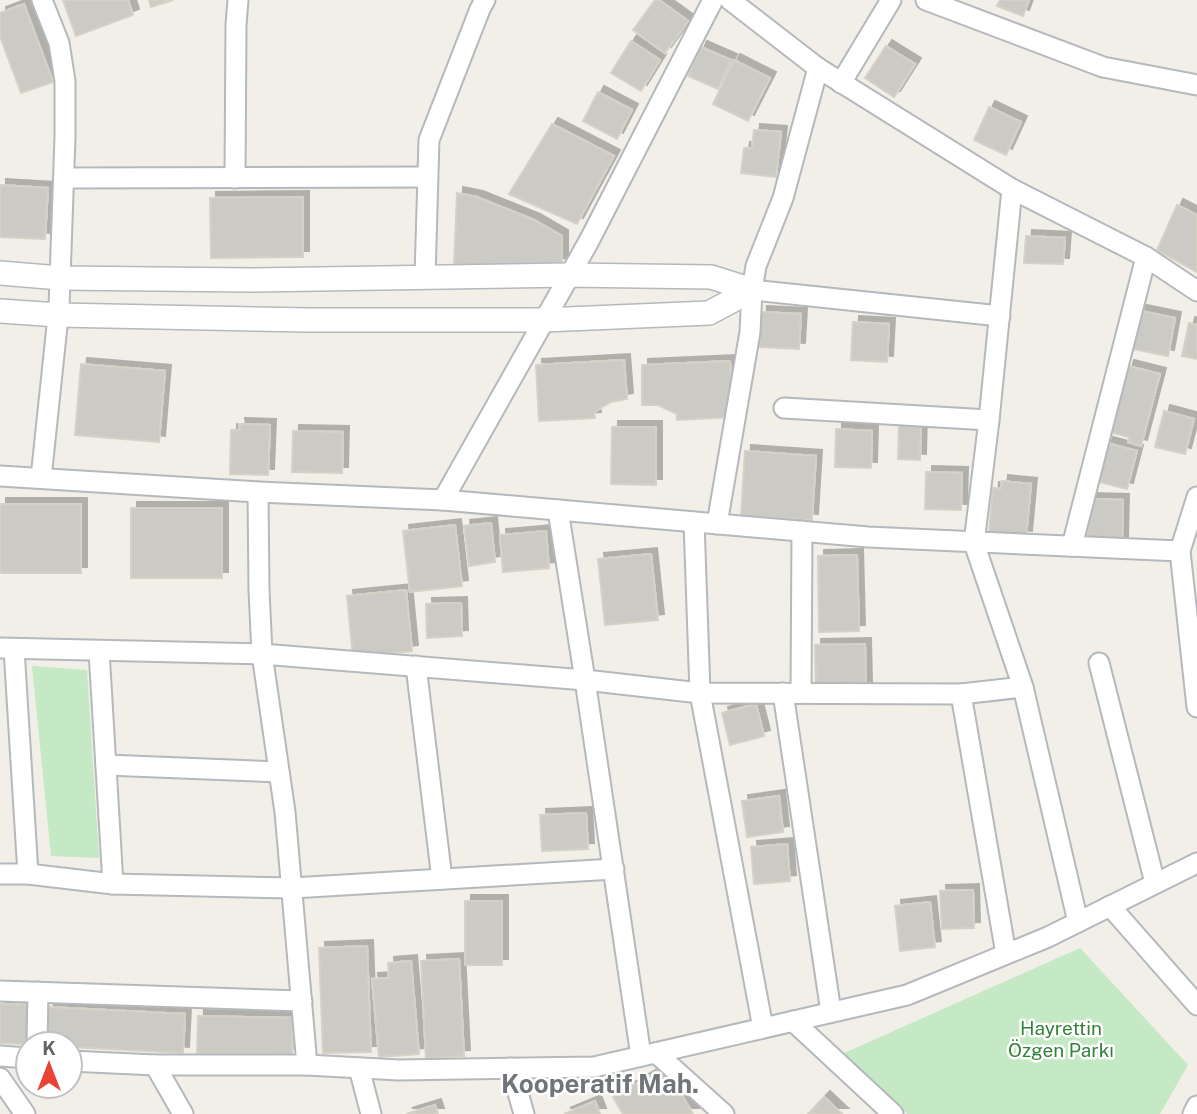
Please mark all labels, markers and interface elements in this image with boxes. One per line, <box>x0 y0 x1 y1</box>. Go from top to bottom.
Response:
park label: Hayrettin Özgen Parkı <box>1008 1017 1114 1061</box>
north arrow <box>14 1030 84 1100</box>
text: K <box>42 1037 56 1059</box>
district label: Kooperatif Mah. <box>501 1068 699 1099</box>

